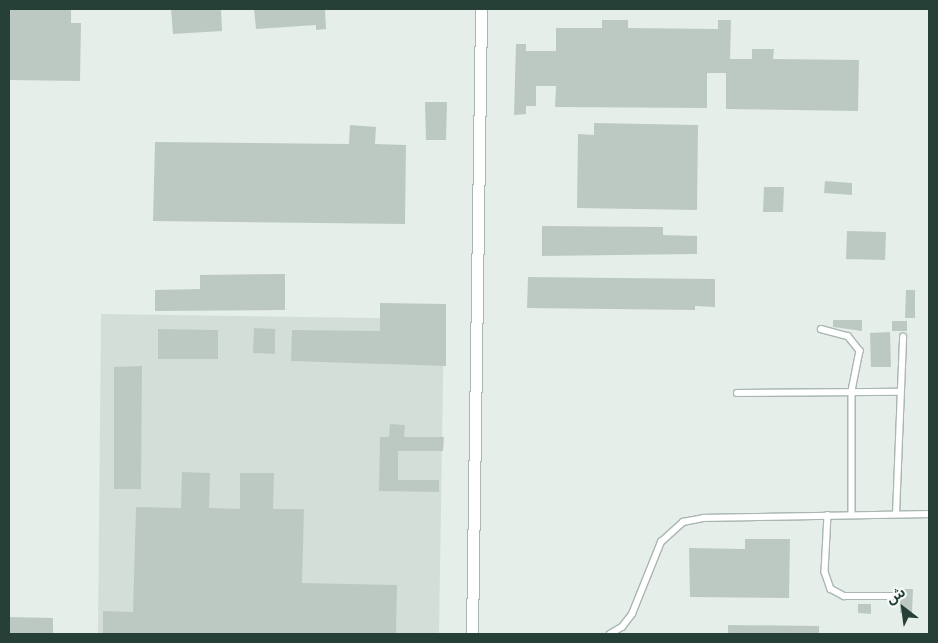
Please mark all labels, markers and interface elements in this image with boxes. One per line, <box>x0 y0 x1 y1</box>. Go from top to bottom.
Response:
text: ش <box>883 582 908 607</box>
north arrow <box>878 583 928 633</box>

